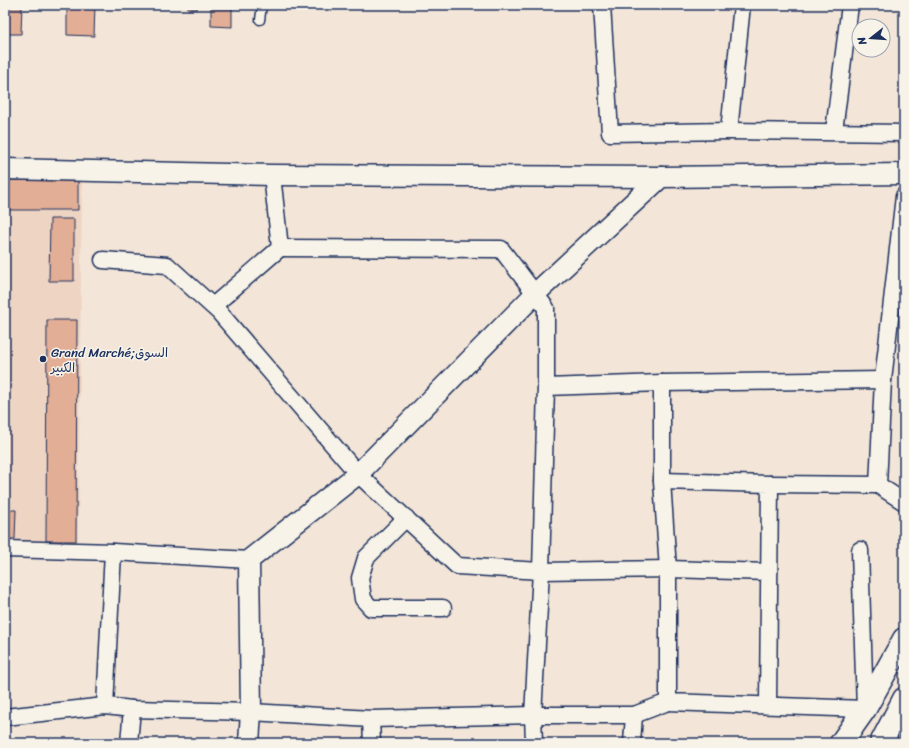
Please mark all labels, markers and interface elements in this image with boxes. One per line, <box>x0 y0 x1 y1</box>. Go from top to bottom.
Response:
north arrow <box>851 18 891 58</box>
text: N <box>852 34 872 48</box>
place label: Grand Marché;السوق الكبير <box>50 341 168 379</box>
marker: Grand Marché;السوق الكبير <box>38 354 48 364</box>

